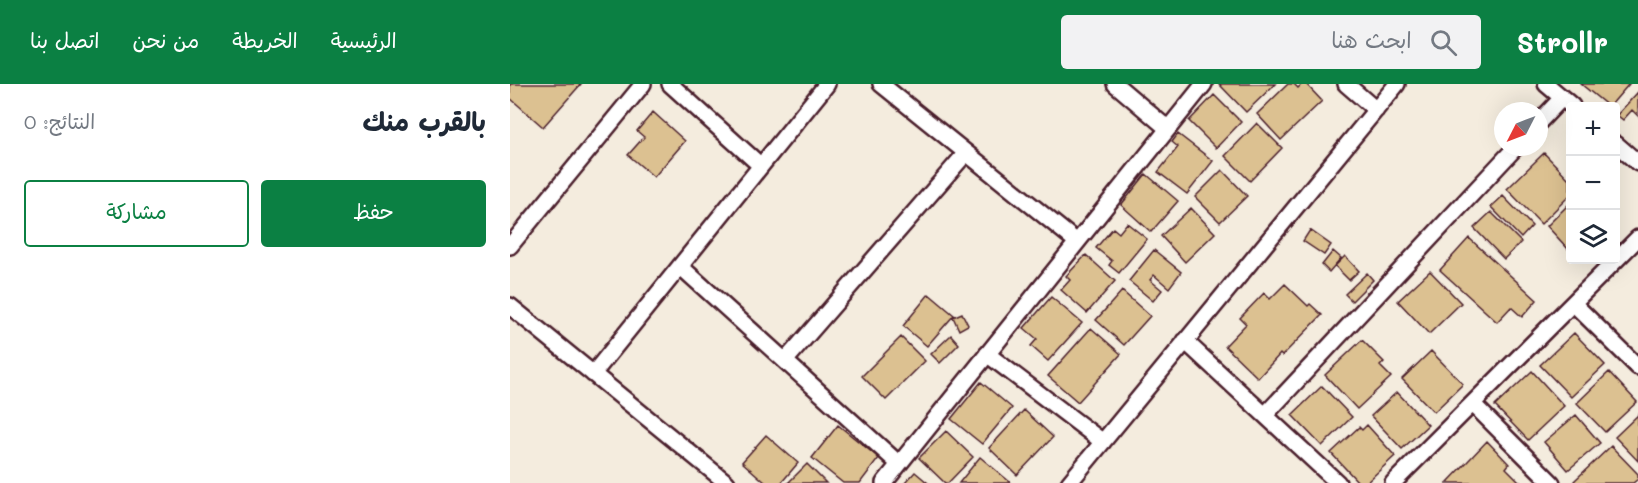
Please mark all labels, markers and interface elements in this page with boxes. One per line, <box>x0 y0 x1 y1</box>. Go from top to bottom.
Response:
search box <box>1061 15 1481 69</box>
text: Strollr <box>1517 24 1608 60</box>
text: ابحث هنا <box>1331 25 1412 54</box>
text: اتصل بنا <box>30 26 100 53</box>
text: من نحن <box>133 26 199 53</box>
text: الخريطة <box>232 26 298 53</box>
text: الرئيسية <box>331 26 397 53</box>
icon: search <box>1427 26 1460 59</box>
north arrow <box>1494 102 1548 156</box>
map controls <box>1566 102 1620 264</box>
button: + <box>1566 102 1620 156</box>
text: بالقرب منك <box>363 104 486 138</box>
text: النتائج: 0 <box>24 108 95 134</box>
button: − <box>1566 156 1620 210</box>
button: مشاركة <box>24 180 249 247</box>
button: حفظ <box>261 180 486 247</box>
button: layers <box>1566 210 1620 264</box>

